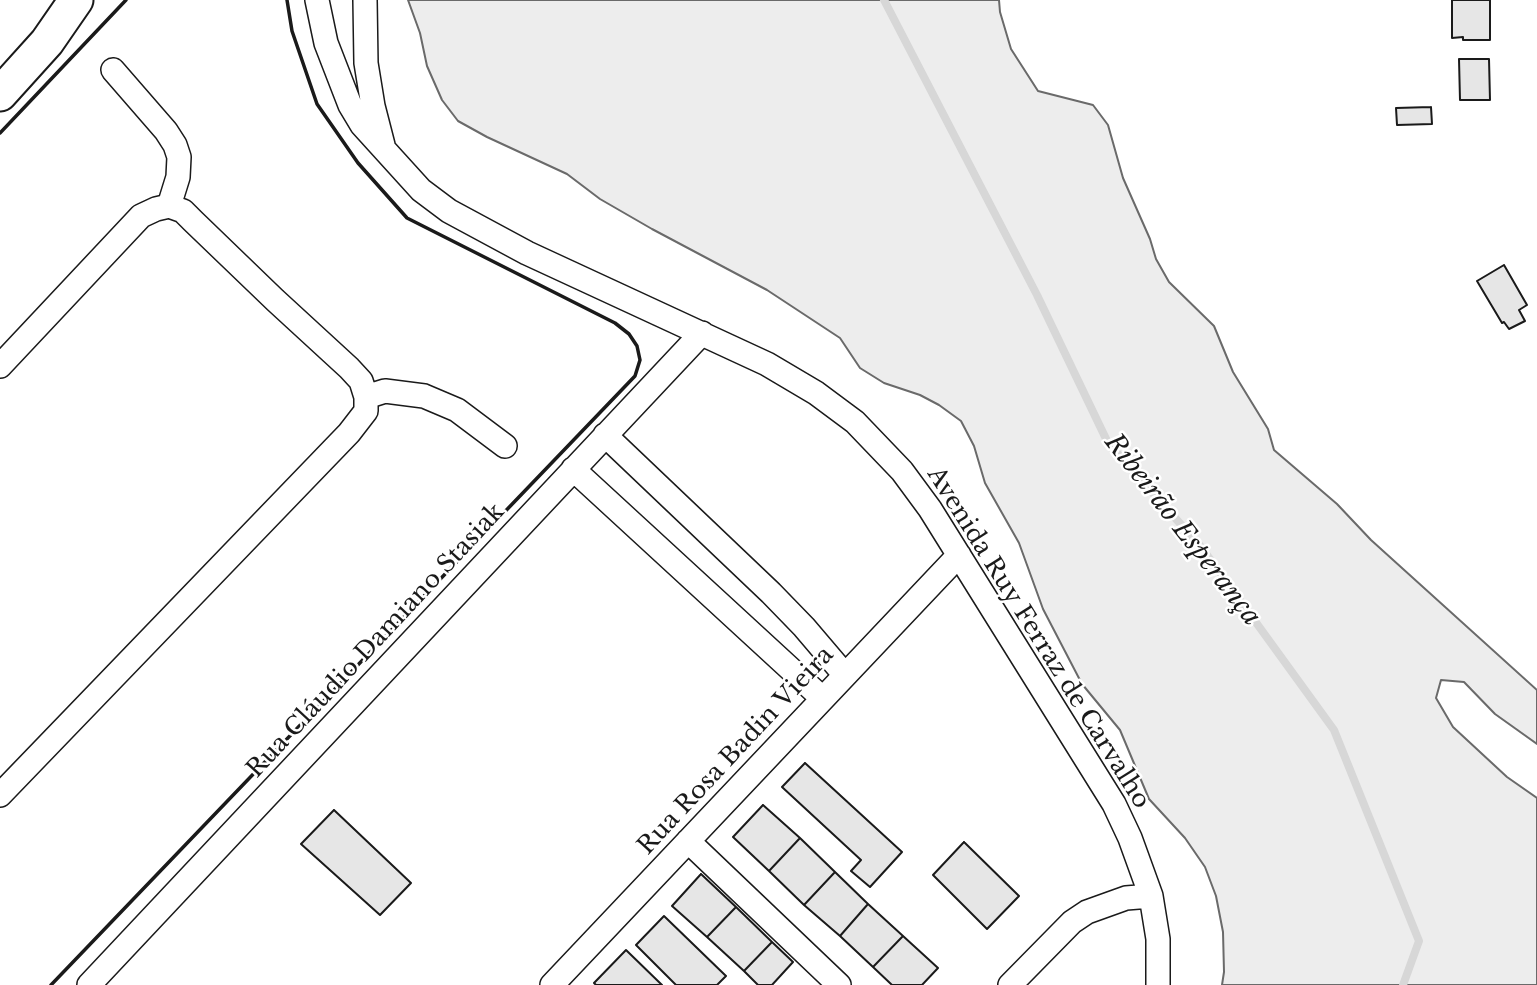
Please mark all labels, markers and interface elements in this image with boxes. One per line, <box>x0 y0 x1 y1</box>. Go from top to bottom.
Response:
water label: Ribeirão Esperança <box>1097 428 1267 632</box>
street label: Avenida Ruy Ferraz de Carvalho <box>921 462 1155 814</box>
street label: Rua Cláudio Damiano Stasiak <box>241 498 511 784</box>
street label: Rua Rosa Badin Vieira <box>632 641 840 861</box>

